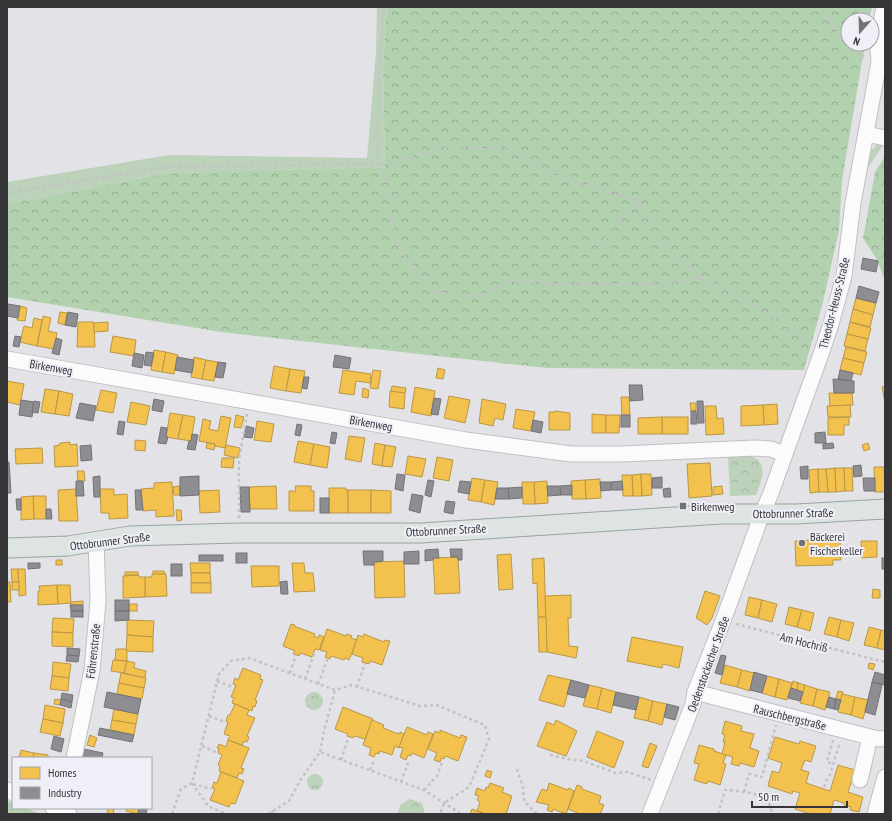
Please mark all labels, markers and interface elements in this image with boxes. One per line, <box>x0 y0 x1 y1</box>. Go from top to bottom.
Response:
north arrow <box>840 12 880 52</box>
text: N <box>851 34 862 49</box>
street label: Theodor-Heuss-Straße <box>815 256 853 350</box>
street label: Birkenweg <box>28 356 74 378</box>
street label: Birkenweg <box>348 412 394 434</box>
place label: Birkenweg <box>691 499 734 514</box>
marker: Birkenweg <box>678 501 688 511</box>
street label: Ottobrunner Straße <box>753 505 833 521</box>
street label: Ottobrunner Straße <box>405 520 487 540</box>
street label: Ottobrunner Straße <box>69 529 151 553</box>
place label: Bäckerei Fischerkeller <box>810 529 863 558</box>
marker: Bäckerei Fischerkeller <box>797 538 807 548</box>
street label: Oedenstockacher Straße <box>684 614 732 714</box>
street label: Föhrenstraße <box>83 623 103 679</box>
street label: Am Hochriß <box>778 629 830 655</box>
street label: Rauschbergstraße <box>752 701 828 733</box>
legend <box>12 757 152 809</box>
text: Homes <box>48 765 76 780</box>
scale bar <box>752 783 847 809</box>
text: Industry <box>48 785 82 800</box>
text: 50 m <box>758 789 779 804</box>

